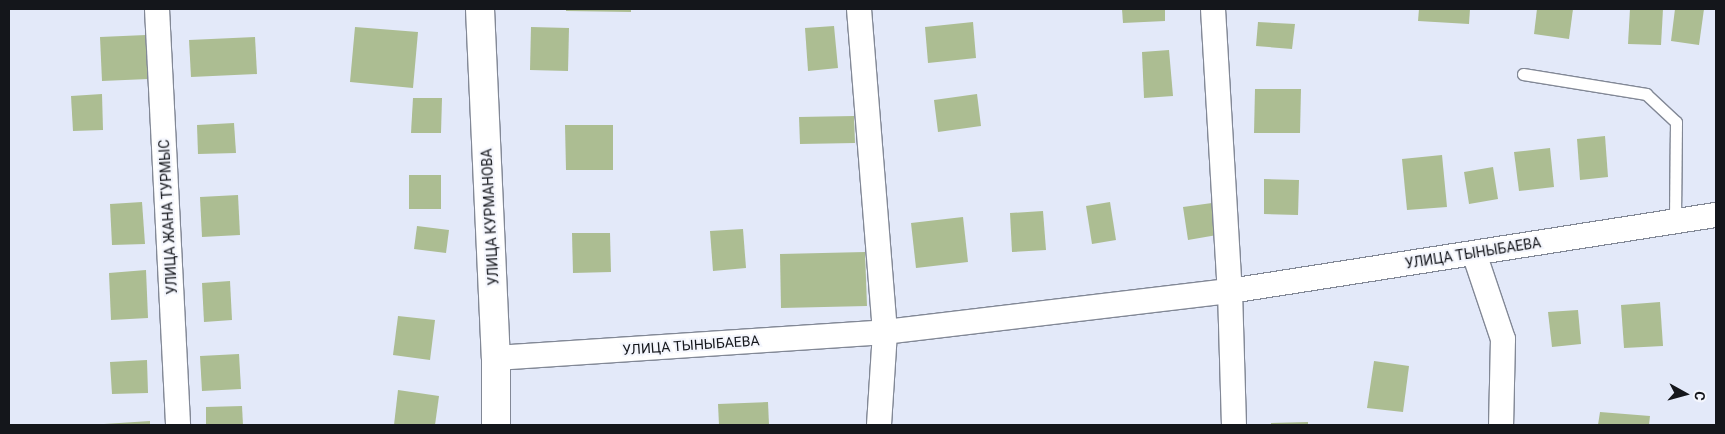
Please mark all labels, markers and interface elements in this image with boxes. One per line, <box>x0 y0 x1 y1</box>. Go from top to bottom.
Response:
street label: УЛИЦА ЖАНА ТУРМЫС <box>156 139 180 295</box>
street label: УЛИЦА КУРМАНОВА <box>478 148 502 286</box>
street label: УЛИЦА ТЫНЫБАЕВА <box>1404 234 1542 272</box>
street label: УЛИЦА ТЫНЫБАЕВА <box>622 332 760 358</box>
north arrow <box>1660 369 1710 419</box>
text: С <box>1691 390 1708 401</box>

